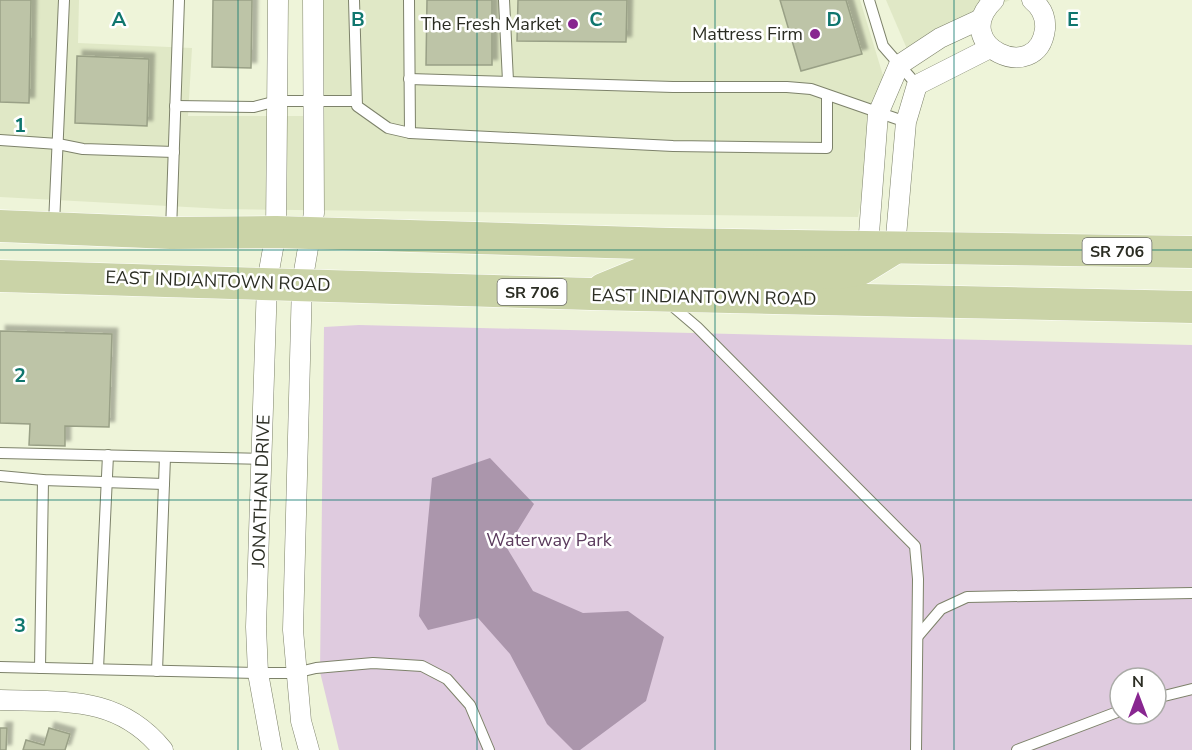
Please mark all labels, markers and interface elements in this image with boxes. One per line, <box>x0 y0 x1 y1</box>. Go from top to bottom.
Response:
text: A <box>112 6 127 33</box>
text: B <box>351 6 365 33</box>
text: C <box>589 6 603 33</box>
text: D <box>826 6 842 33</box>
text: E <box>1067 6 1079 33</box>
place label: The Fresh Market <box>421 12 562 36</box>
marker: The Fresh Market <box>566 17 580 31</box>
place label: Mattress Firm <box>692 22 803 46</box>
marker: Mattress Firm <box>808 27 822 41</box>
text: 1 <box>14 112 26 139</box>
road number: SR 706 <box>1082 238 1152 264</box>
street label: EAST INDIANTOWN ROAD <box>105 265 331 297</box>
road number: SR 706 <box>498 279 566 305</box>
street label: EAST INDIANTOWN ROAD <box>591 283 817 311</box>
text: 2 <box>14 362 26 389</box>
street label: JONATHAN DRIVE <box>246 414 276 569</box>
park label: Waterway Park <box>486 528 613 552</box>
text: 3 <box>14 612 26 639</box>
north arrow <box>1108 666 1168 726</box>
text: N <box>1132 671 1144 693</box>

